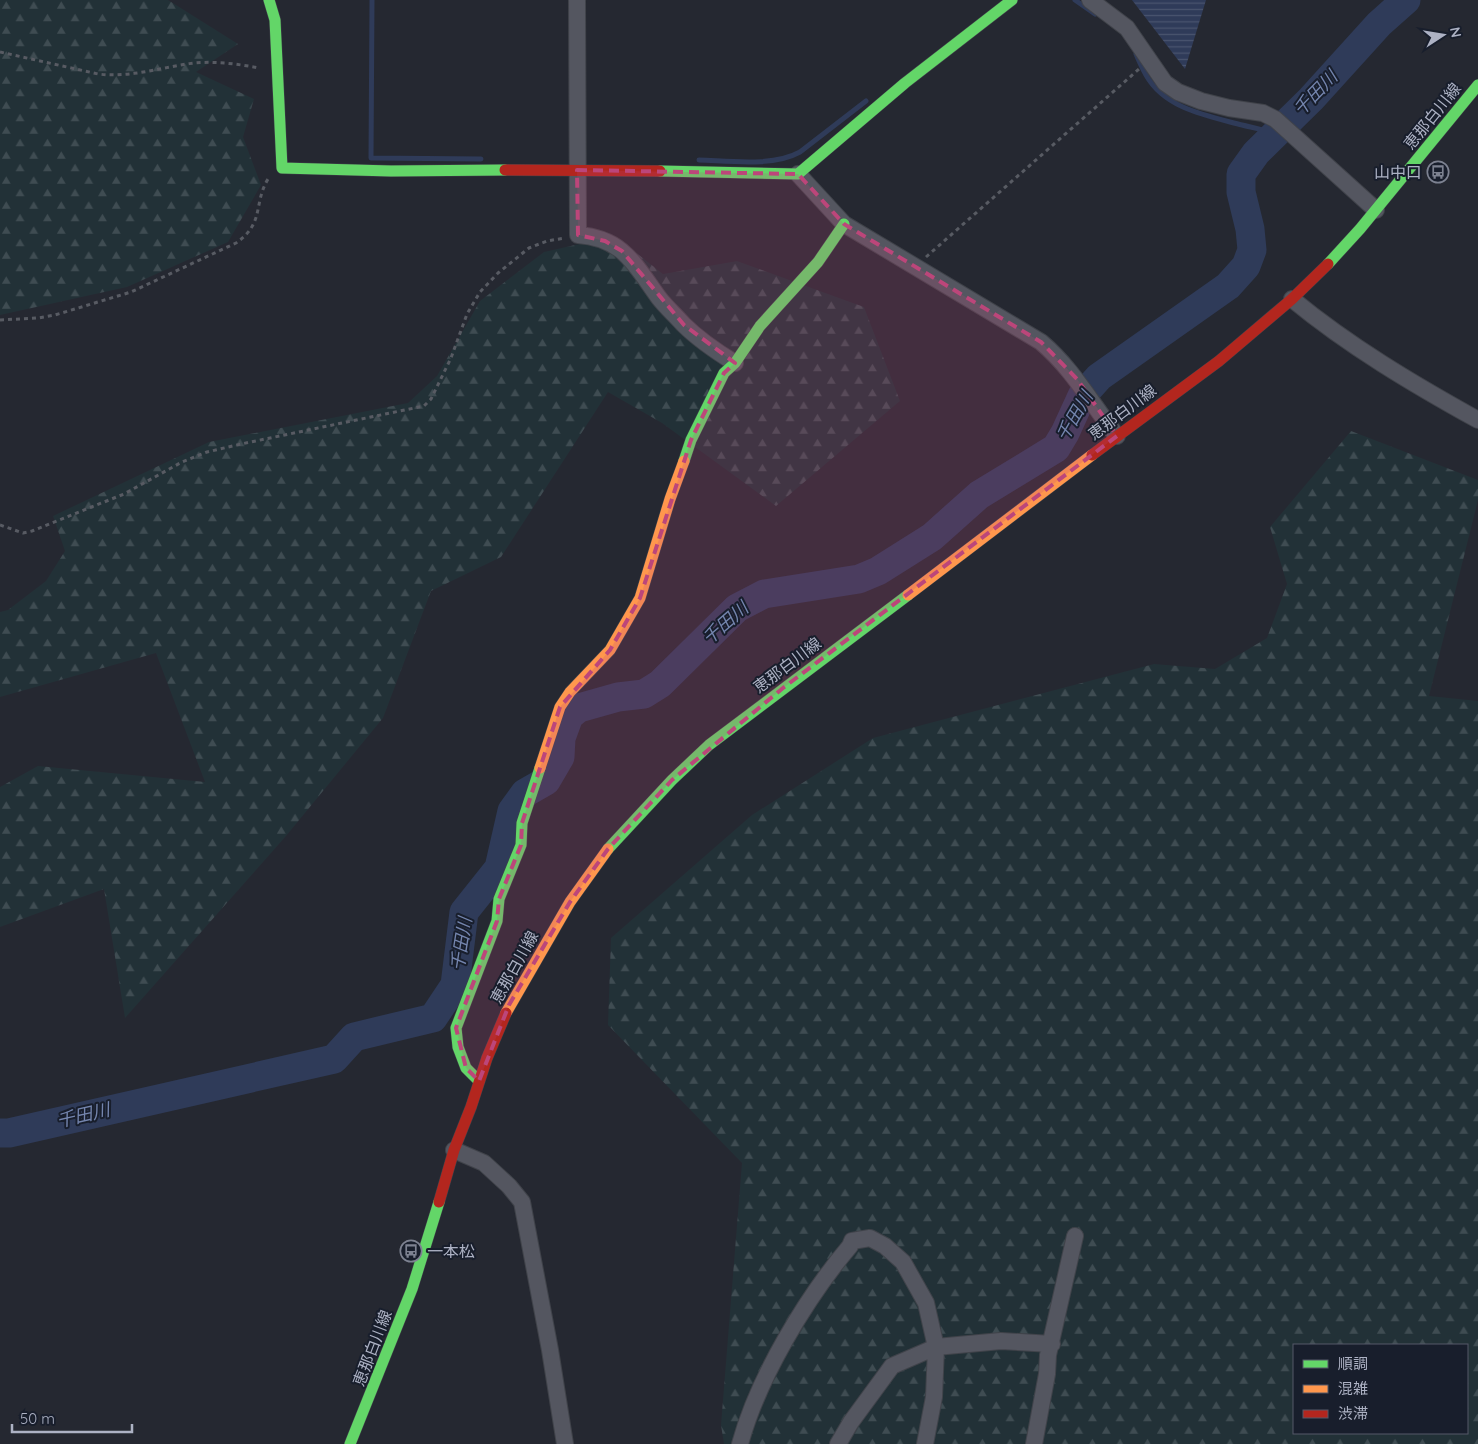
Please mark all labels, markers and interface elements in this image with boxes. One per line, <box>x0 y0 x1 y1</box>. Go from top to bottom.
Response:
north arrow <box>1418 10 1468 60</box>
text: N <box>1446 25 1466 39</box>
water label: 千田川 <box>1288 64 1343 120</box>
street label: 恵那白川線 <box>1399 79 1465 153</box>
bus stop icon: 山中口 <box>1426 160 1450 184</box>
place label: 山中口 <box>1374 162 1422 182</box>
street label: 恵那白川線 <box>1084 380 1160 444</box>
water label: 千田川 <box>1051 385 1098 445</box>
water label: 千田川 <box>697 595 754 649</box>
street label: 恵那白川線 <box>749 633 825 697</box>
water label: 千田川 <box>445 914 477 972</box>
street label: 恵那白川線 <box>486 927 542 1007</box>
water label: 千田川 <box>54 1097 114 1132</box>
bus stop icon: 一本松 <box>399 1239 423 1263</box>
place label: 一本松 <box>427 1241 475 1261</box>
street label: 恵那白川線 <box>348 1307 396 1389</box>
legend <box>1293 1344 1468 1434</box>
text: 順調 <box>1338 1354 1368 1373</box>
text: 混雑 <box>1338 1379 1368 1398</box>
scale bar <box>12 1402 132 1434</box>
text: 渋滞 <box>1338 1404 1368 1423</box>
text: 50 m <box>20 1409 55 1428</box>

